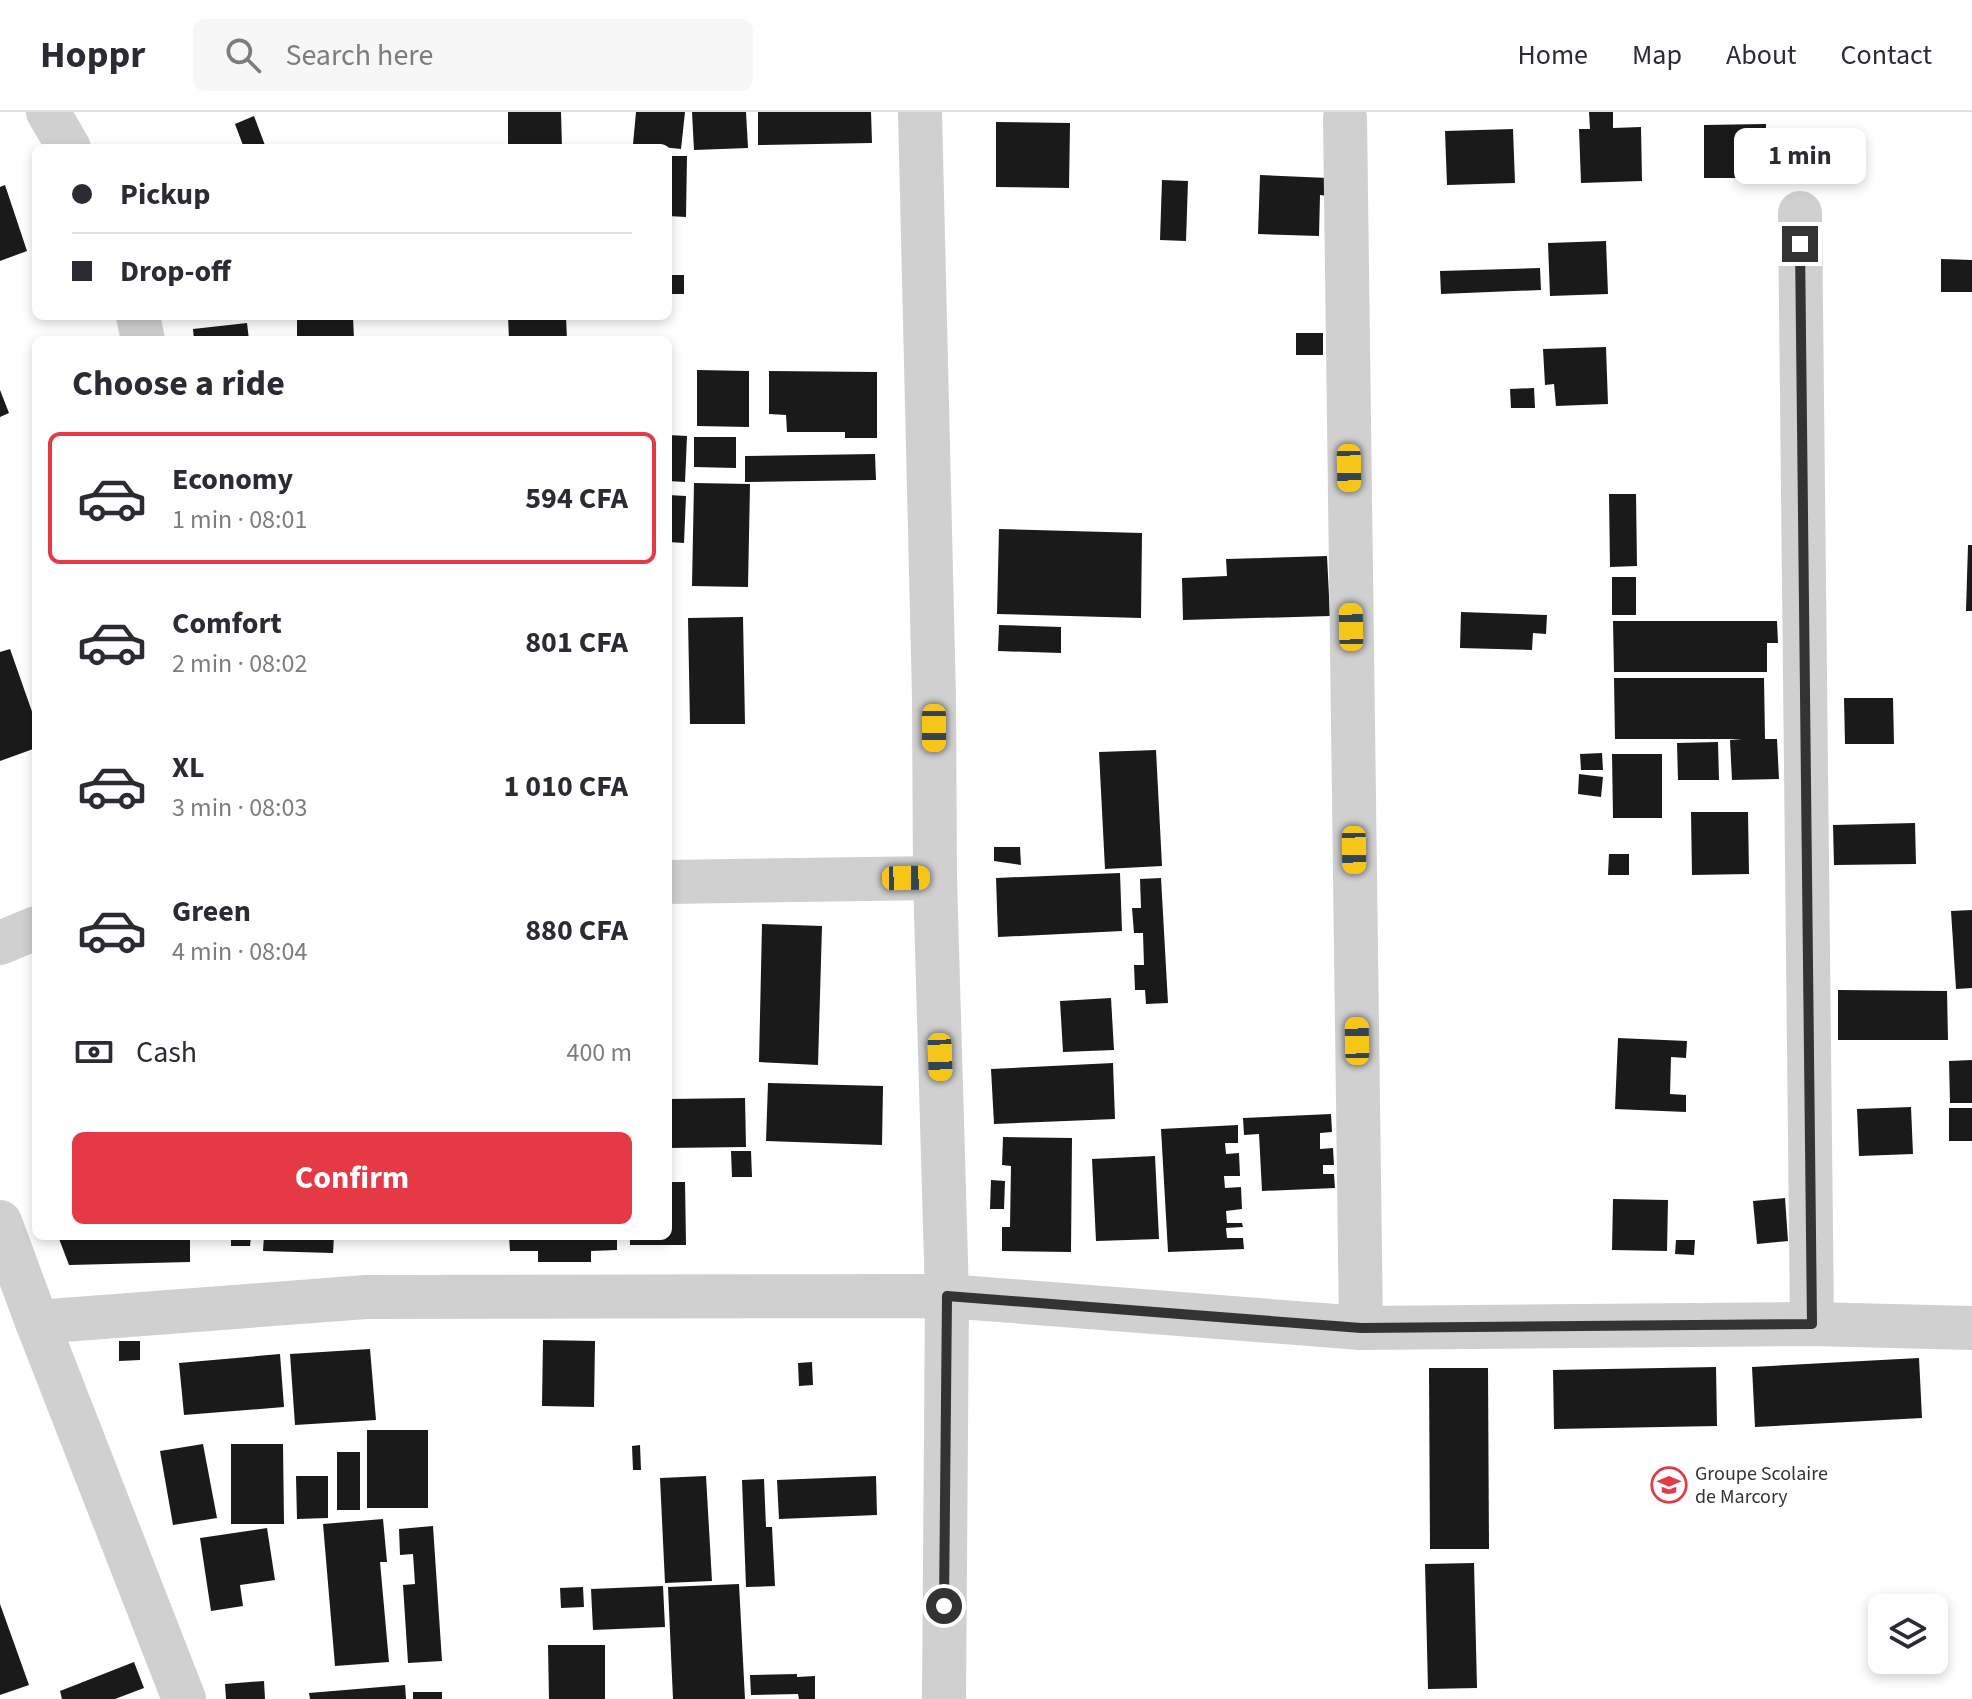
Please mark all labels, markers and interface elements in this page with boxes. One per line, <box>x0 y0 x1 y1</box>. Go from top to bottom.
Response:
search box <box>193 19 753 91</box>
text: Hoppr <box>40 28 145 82</box>
icon: search <box>221 33 265 77</box>
text: Search here <box>285 34 433 77</box>
text: Home <box>1517 35 1588 75</box>
text: Map <box>1632 35 1682 75</box>
text: About <box>1726 35 1797 75</box>
text: Contact <box>1841 35 1932 75</box>
callout: 1 min <box>1734 128 1866 184</box>
text: 1 min <box>1768 137 1832 174</box>
text: Pickup <box>120 173 210 216</box>
route end <box>1782 226 1818 262</box>
text: Drop-off <box>120 250 231 293</box>
text: Choose a ride <box>72 358 285 409</box>
car <box>1337 444 1361 492</box>
text: Economy <box>172 458 293 501</box>
icon: car <box>76 462 148 534</box>
text: 594 CFA <box>525 477 628 520</box>
text: 1 min · 08:01 <box>172 501 307 538</box>
text: Comfort <box>172 602 282 645</box>
car <box>1339 603 1363 651</box>
icon: car <box>76 606 148 678</box>
text: 801 CFA <box>525 621 628 664</box>
text: 2 min · 08:02 <box>172 645 307 682</box>
car <box>922 704 946 752</box>
text: XL <box>172 746 205 789</box>
icon: car <box>76 750 148 822</box>
text: 1 010 CFA <box>503 765 628 808</box>
text: 3 min · 08:03 <box>172 789 307 826</box>
car <box>1342 826 1366 874</box>
car <box>882 866 930 890</box>
text: Green <box>172 890 251 933</box>
icon: car <box>76 894 148 966</box>
text: 880 CFA <box>525 909 628 952</box>
text: 4 min · 08:04 <box>172 933 307 970</box>
car <box>1345 1017 1369 1065</box>
icon: cash <box>72 1030 116 1074</box>
text: Cash <box>136 1031 197 1074</box>
car <box>927 1033 953 1081</box>
text: 400 m <box>566 1034 632 1071</box>
button: Confirm <box>72 1132 632 1224</box>
place label: Groupe Scolaire de Marcory <box>1695 1460 1828 1511</box>
school or university icon: Groupe Scolaire de Marcory <box>1650 1466 1688 1504</box>
route start <box>926 1588 962 1624</box>
map controls <box>1868 1594 1948 1674</box>
button: layers <box>1868 1594 1948 1674</box>

